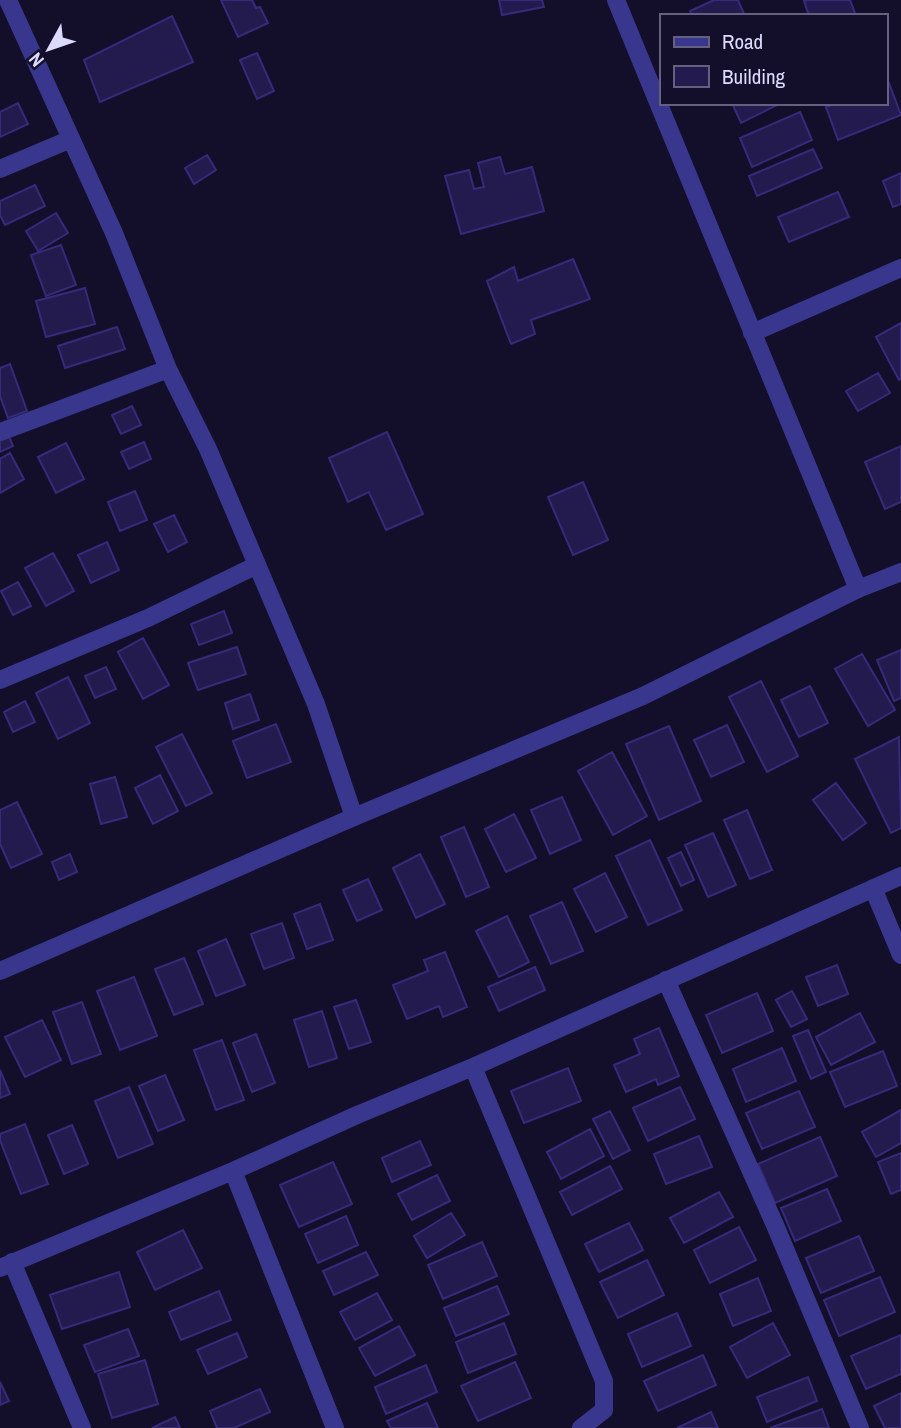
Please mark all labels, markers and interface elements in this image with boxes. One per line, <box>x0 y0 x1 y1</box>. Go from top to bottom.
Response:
north arrow <box>14 14 84 84</box>
legend <box>660 14 887 105</box>
text: Road <box>722 27 763 56</box>
text: N <box>22 47 50 73</box>
text: Building <box>722 62 786 91</box>

